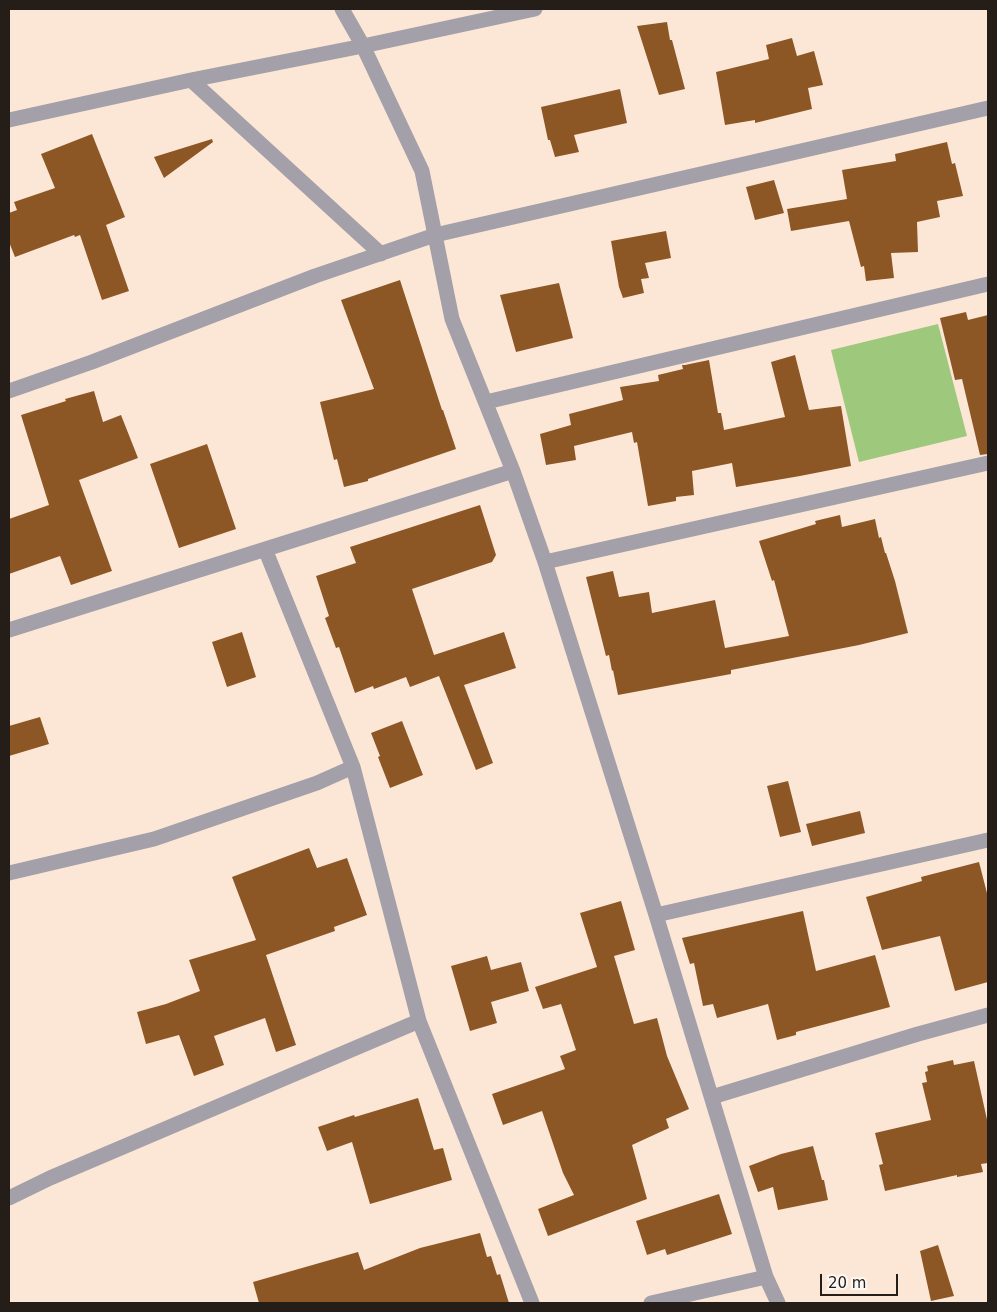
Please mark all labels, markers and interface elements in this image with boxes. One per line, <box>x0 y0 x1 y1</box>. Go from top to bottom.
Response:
scale bar <box>822 1264 900 1296</box>
text: 20 m <box>828 1274 866 1292</box>

